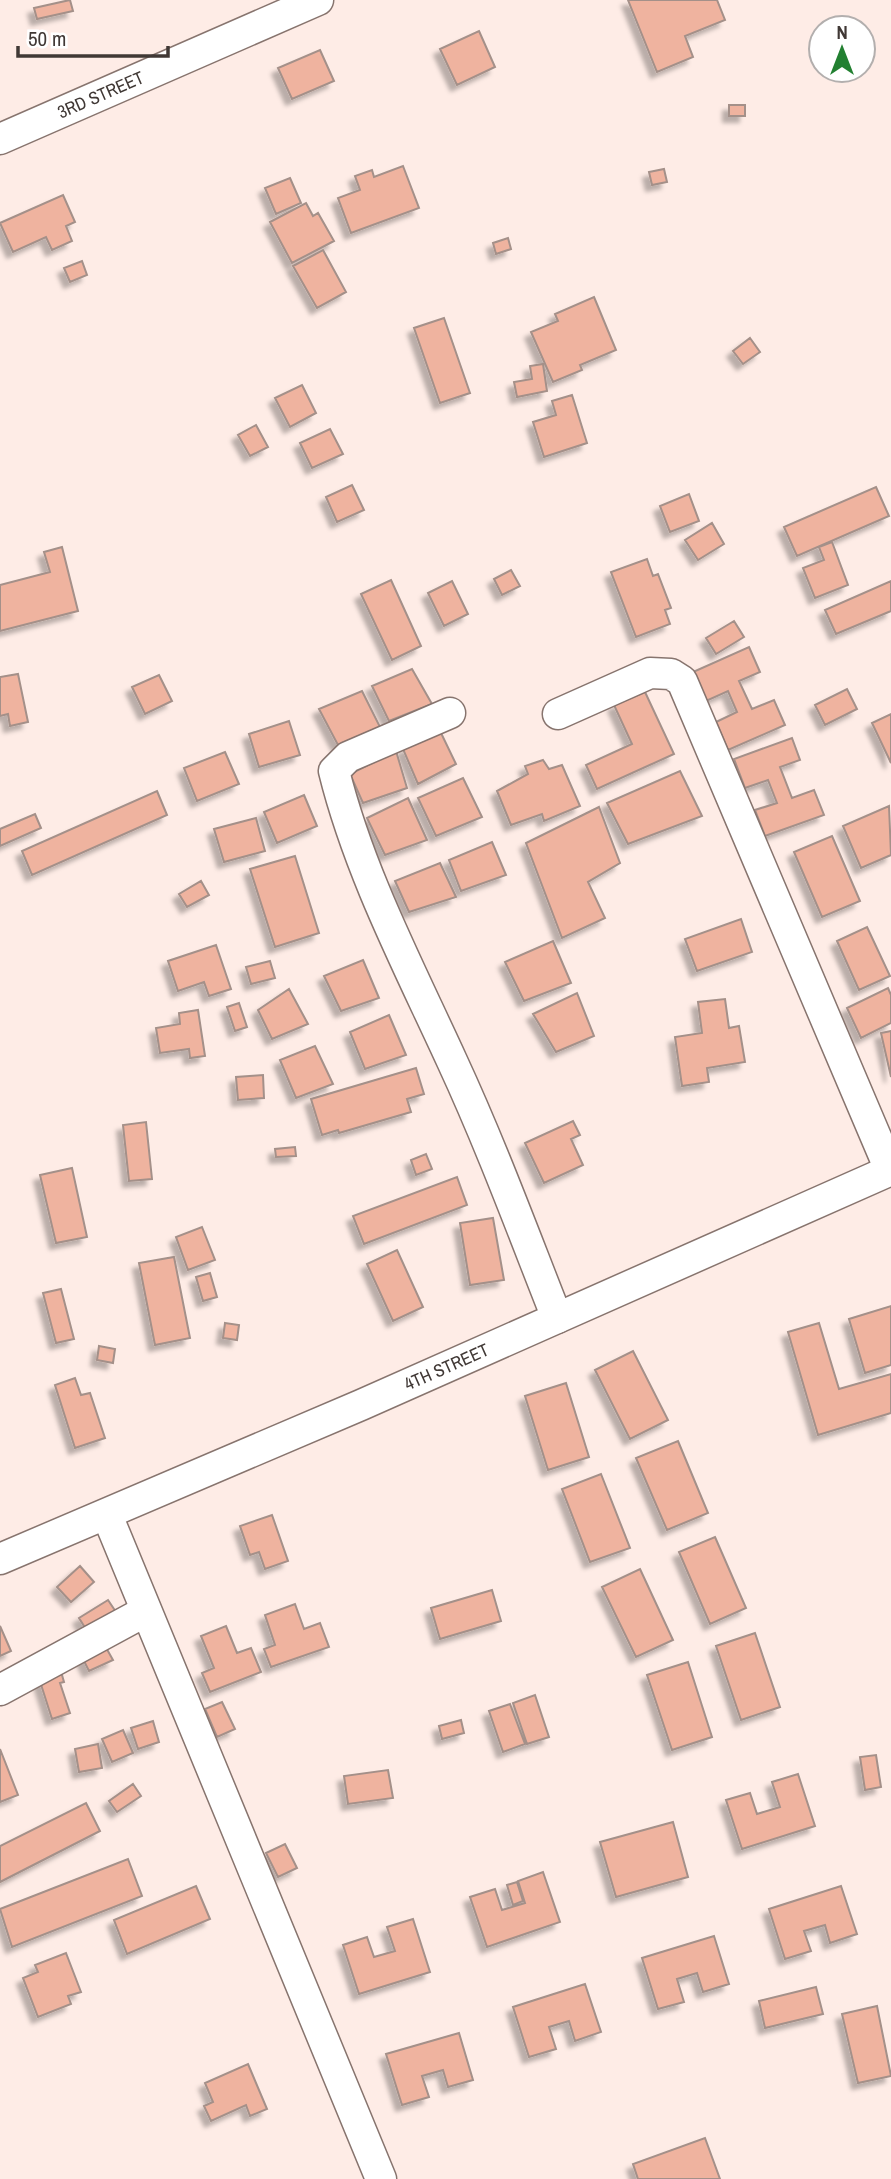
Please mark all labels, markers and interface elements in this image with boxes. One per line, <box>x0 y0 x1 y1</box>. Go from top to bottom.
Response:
scale bar <box>18 14 168 58</box>
north arrow <box>807 14 877 84</box>
text: N <box>836 19 848 45</box>
text: 50 m <box>28 24 66 53</box>
street label: 3RD STREET <box>53 65 148 124</box>
street label: 4TH STREET <box>400 1337 493 1396</box>

